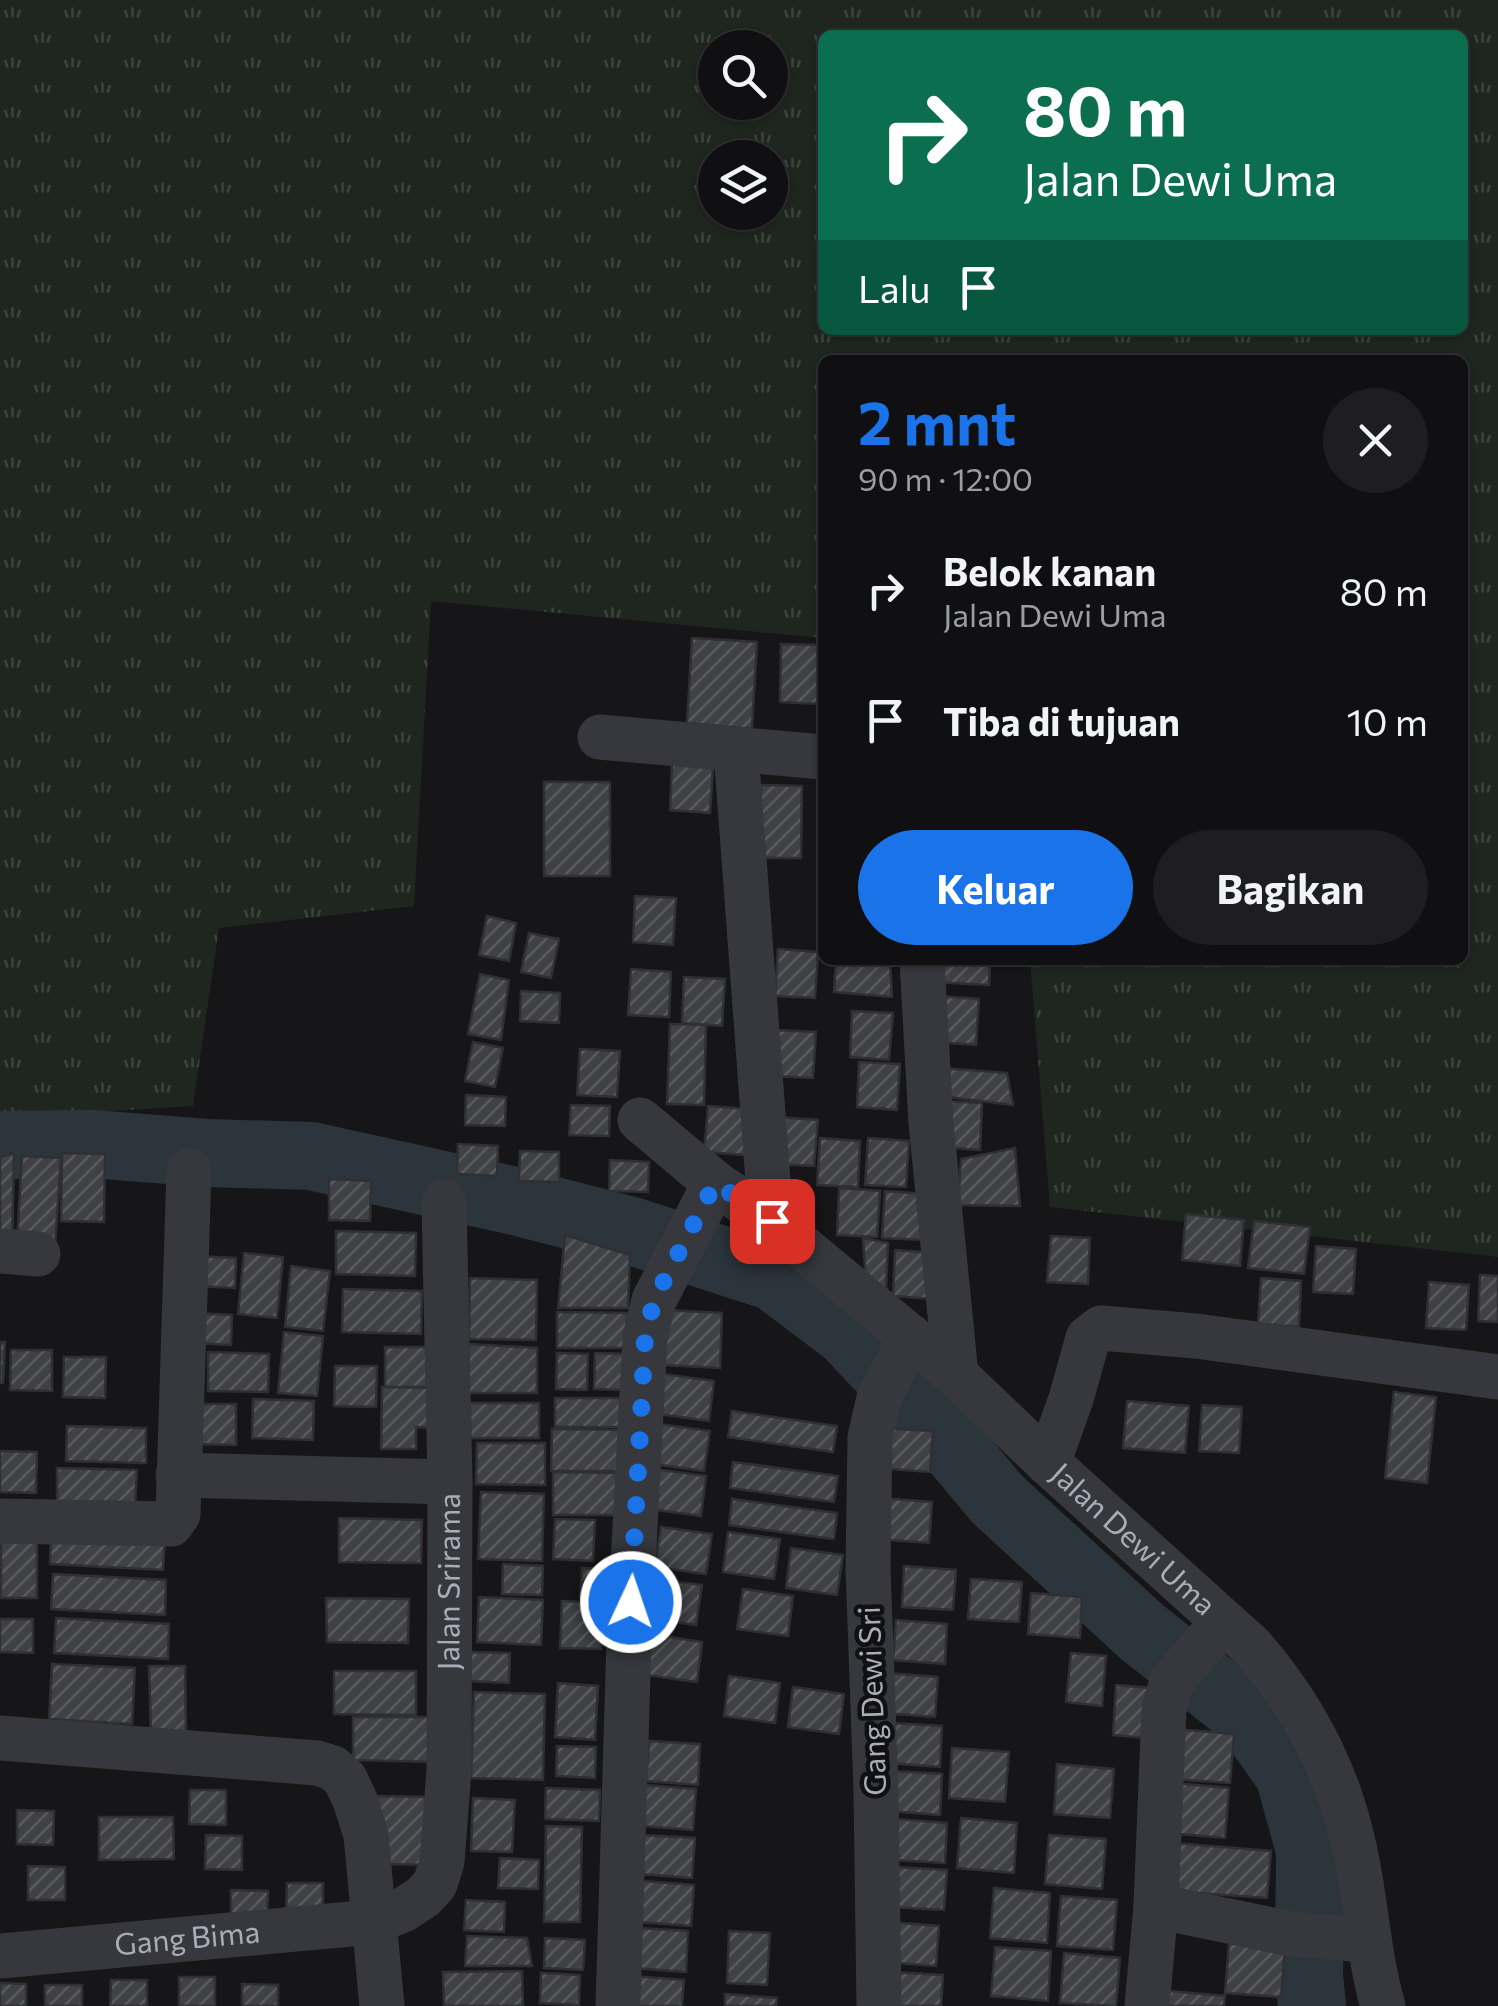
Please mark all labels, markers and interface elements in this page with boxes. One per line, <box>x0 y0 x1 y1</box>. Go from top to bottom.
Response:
map controls <box>698 30 788 230</box>
button: search <box>698 30 788 120</box>
text: 80 m <box>1023 65 1187 150</box>
icon: right <box>858 70 988 200</box>
button: layers <box>698 140 788 230</box>
text: Jalan Dewi Uma <box>1023 150 1337 205</box>
icon: arrive <box>951 260 1006 315</box>
text: Lalu <box>858 264 931 311</box>
text: 2 mnt <box>858 384 1016 457</box>
button: close <box>1323 388 1428 493</box>
text: 90 m · 12:00 <box>858 458 1033 498</box>
text: Belok kanan <box>943 547 1156 594</box>
icon: right <box>858 563 913 618</box>
text: 80 m <box>1340 567 1428 614</box>
text: Jalan Dewi Uma <box>943 594 1166 634</box>
icon: arrive <box>858 693 913 748</box>
text: Tiba di tujuan <box>943 697 1180 744</box>
text: 10 m <box>1347 697 1428 744</box>
button: Keluar <box>858 830 1133 945</box>
button: Bagikan <box>1153 830 1428 945</box>
pin <box>730 1179 815 1264</box>
icon: arrive <box>745 1194 800 1249</box>
street label: Jalan Dewi Uma <box>1044 1454 1225 1622</box>
street label: Jalan Srirama <box>428 1493 466 1670</box>
position arrow <box>579 1550 683 1654</box>
street label: Gang Dewi Sri <box>849 1606 892 1796</box>
street label: Gang Bima <box>113 1911 261 1961</box>

